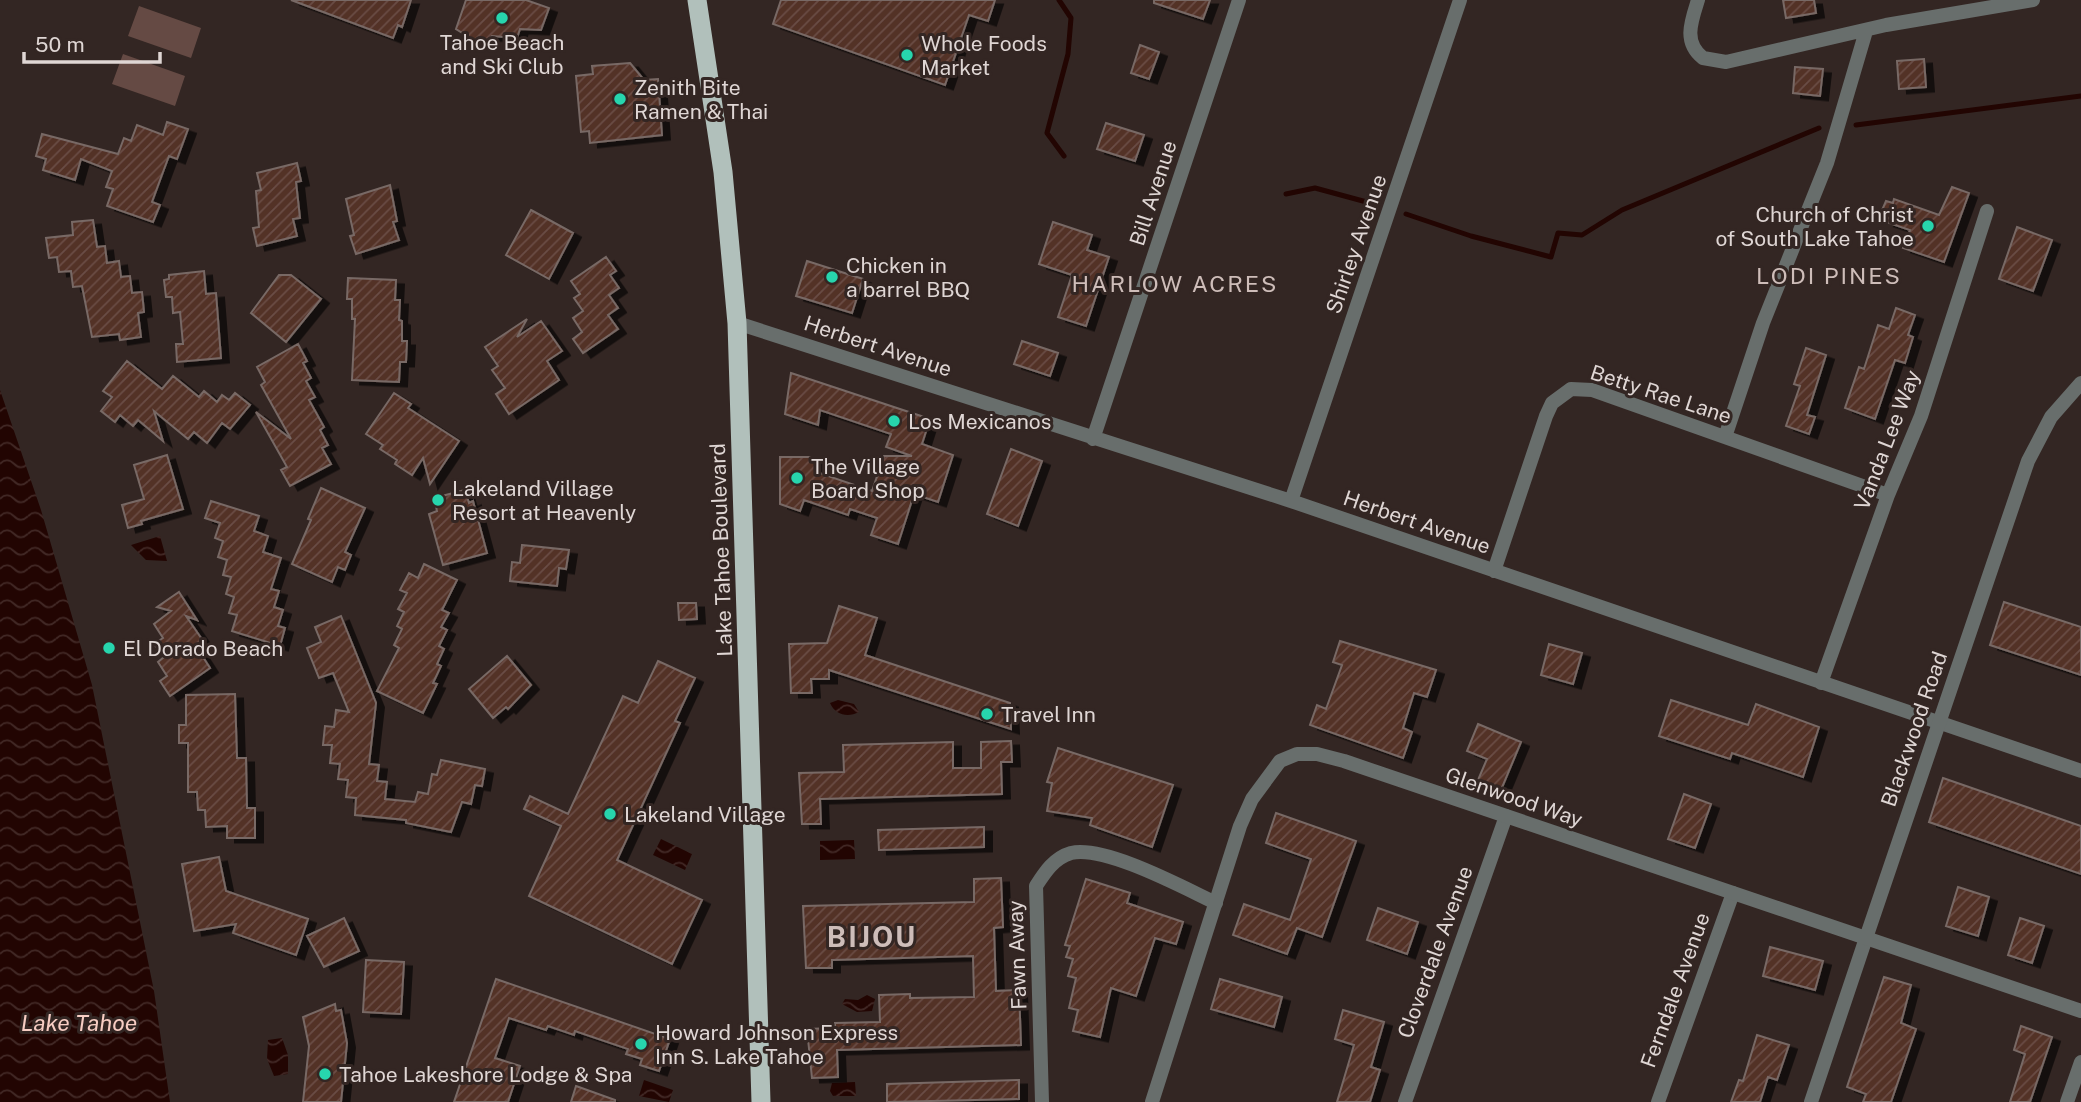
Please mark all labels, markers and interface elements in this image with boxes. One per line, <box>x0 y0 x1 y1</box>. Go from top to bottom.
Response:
marker: Tahoe Beach and Ski Club <box>494 10 510 26</box>
scale bar <box>24 21 161 65</box>
place label: Tahoe Beach and Ski Club <box>440 30 564 79</box>
place label: Whole Foods Market <box>921 31 1047 80</box>
text: 50 m <box>35 32 85 57</box>
marker: Whole Foods Market <box>899 47 915 63</box>
place label: Zenith Bite Ramen & Thai <box>634 75 768 124</box>
marker: Zenith Bite Ramen & Thai <box>612 91 628 107</box>
street label: Bill Avenue <box>1124 137 1182 249</box>
street label: Shirley Avenue <box>1320 171 1392 317</box>
place label: Church of Christ of South Lake Tahoe <box>1715 202 1914 251</box>
marker: Church of Christ of South Lake Tahoe <box>1920 218 1936 234</box>
place label: Chicken in a barrel BBQ <box>846 253 970 302</box>
district label: LODI PINES <box>1756 262 1902 289</box>
marker: Chicken in a barrel BBQ <box>824 269 840 285</box>
district label: HARLOW ACRES <box>1071 270 1279 297</box>
street label: Herbert Avenue <box>801 310 955 382</box>
street label: Betty Rae Lane <box>1587 359 1735 429</box>
street label: Vanda Lee Way <box>1849 367 1925 513</box>
place label: Los Mexicanos <box>908 409 1051 434</box>
marker: Los Mexicanos <box>886 413 902 429</box>
street label: Lake Tahoe Boulevard <box>705 443 737 657</box>
place label: The Village Board Shop <box>811 454 925 503</box>
marker: The Village Board Shop <box>789 470 805 486</box>
place label: Lakeland Village Resort at Heavenly <box>452 476 636 525</box>
street label: Herbert Avenue <box>1340 485 1494 559</box>
marker: Lakeland Village Resort at Heavenly <box>430 492 446 508</box>
place label: El Dorado Beach <box>123 636 283 661</box>
marker: El Dorado Beach <box>101 640 117 656</box>
street label: Blackwood Road <box>1876 648 1952 810</box>
place label: Travel Inn <box>1001 702 1096 727</box>
marker: Travel Inn <box>979 706 995 722</box>
street label: Glenwood Way <box>1442 762 1586 832</box>
place label: Lakeland Village <box>624 802 786 827</box>
marker: Lakeland Village <box>602 806 618 822</box>
street label: Cloverdale Avenue <box>1392 863 1478 1041</box>
street label: Fawn Away <box>1003 900 1031 1010</box>
street label: Ferndale Avenue <box>1635 909 1715 1071</box>
district label: BIJOU <box>827 920 917 953</box>
water label: Lake Tahoe <box>21 1009 137 1036</box>
place label: Howard Johnson Express Inn S. Lake Tahoe <box>655 1020 898 1069</box>
marker: Howard Johnson Express Inn S. Lake Tahoe <box>633 1036 649 1052</box>
place label: Tahoe Lakeshore Lodge & Spa <box>339 1062 632 1087</box>
marker: Tahoe Lakeshore Lodge & Spa <box>317 1066 333 1082</box>

